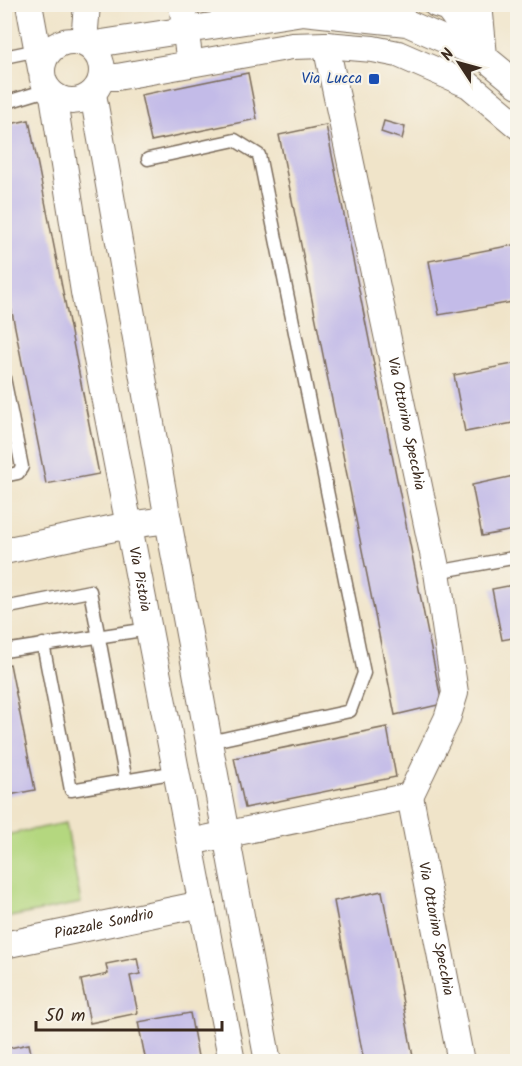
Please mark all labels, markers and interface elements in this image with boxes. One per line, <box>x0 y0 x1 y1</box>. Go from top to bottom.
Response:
north arrow <box>429 33 489 93</box>
text: N <box>435 44 461 67</box>
place label: Via Lucca <box>302 67 362 91</box>
marker: Via Lucca <box>367 72 381 86</box>
street label: Via Ottorino Specchia <box>380 355 431 492</box>
street label: Via Pistoia <box>121 545 157 614</box>
street label: Via Ottorino Specchia <box>411 860 460 998</box>
street label: Piazzale Sondrio <box>52 902 156 946</box>
scale bar <box>36 994 222 1032</box>
text: 50 m <box>45 1002 85 1031</box>

